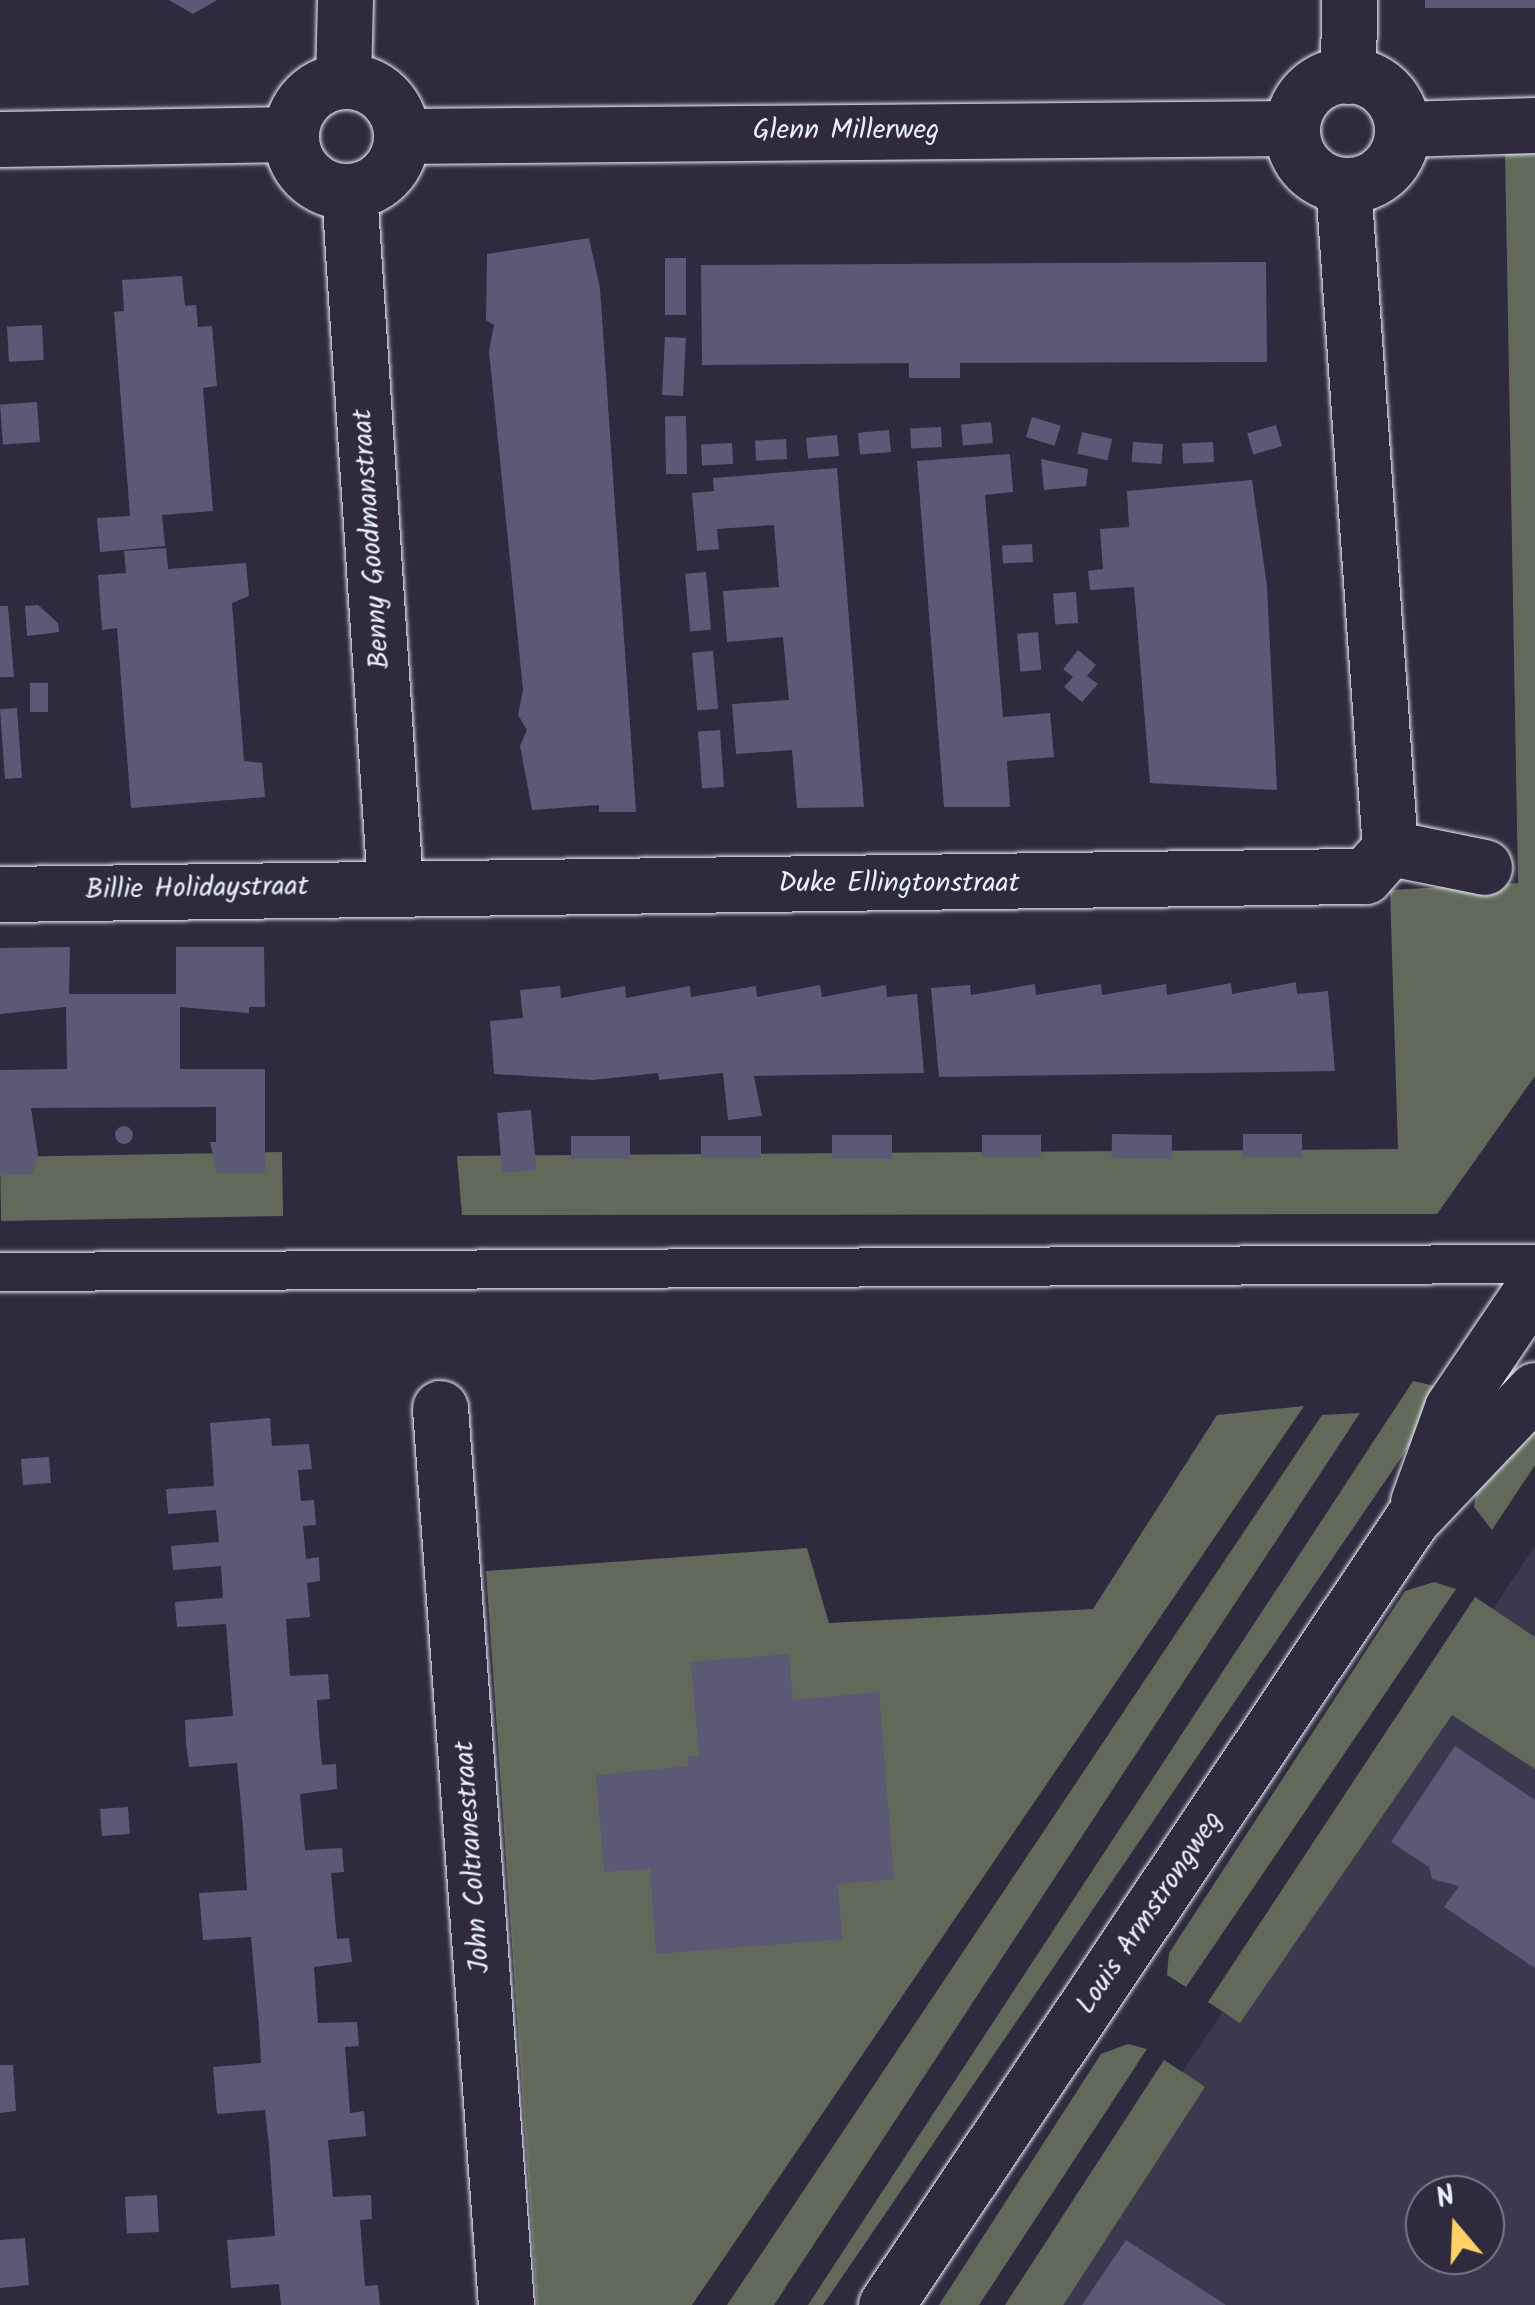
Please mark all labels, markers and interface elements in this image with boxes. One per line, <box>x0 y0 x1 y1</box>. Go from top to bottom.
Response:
street label: Glenn Millerweg <box>753 114 939 148</box>
street label: Benny Goodmanstraat <box>346 408 398 670</box>
street label: Duke Ellingtonstraat <box>778 867 1020 901</box>
street label: Billie Holidaystraat <box>85 870 309 908</box>
street label: John Coltranestraat <box>448 1740 498 1974</box>
street label: Louis Armstrongweg <box>1070 1805 1230 2021</box>
text: N <box>1430 2174 1461 2222</box>
north arrow <box>1405 2175 1505 2275</box>

